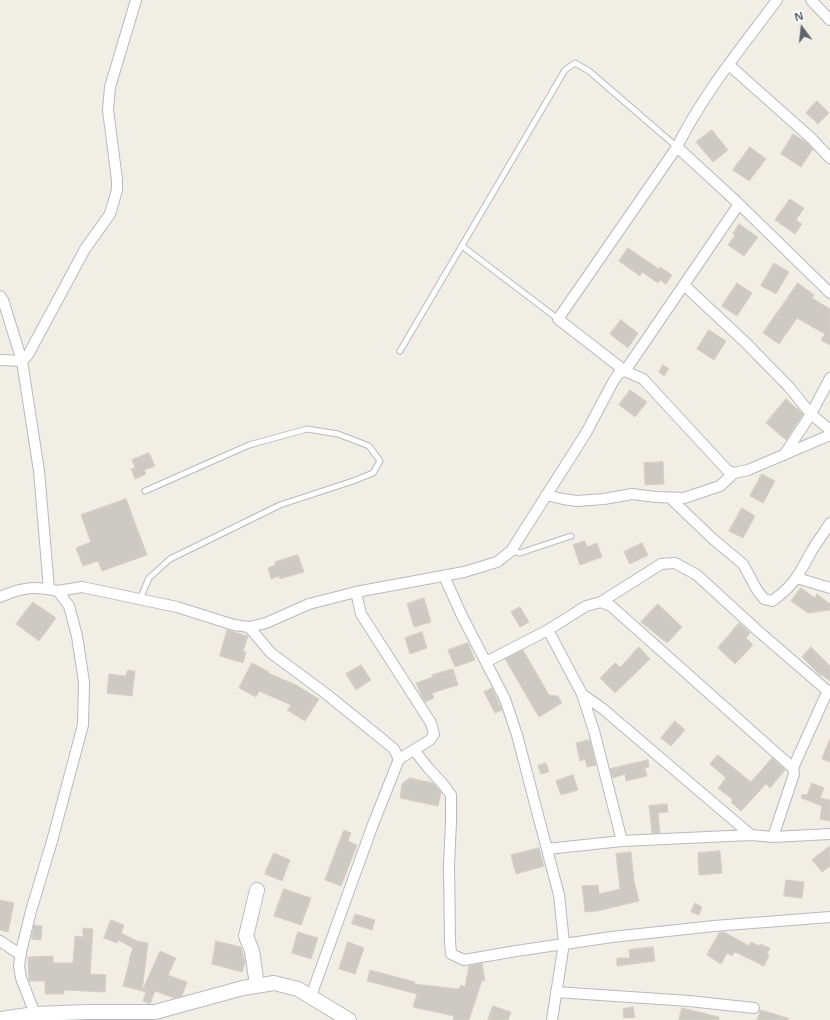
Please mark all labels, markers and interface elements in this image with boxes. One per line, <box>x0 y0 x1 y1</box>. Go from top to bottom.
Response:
north arrow <box>782 8 822 48</box>
text: N <box>792 8 805 24</box>

